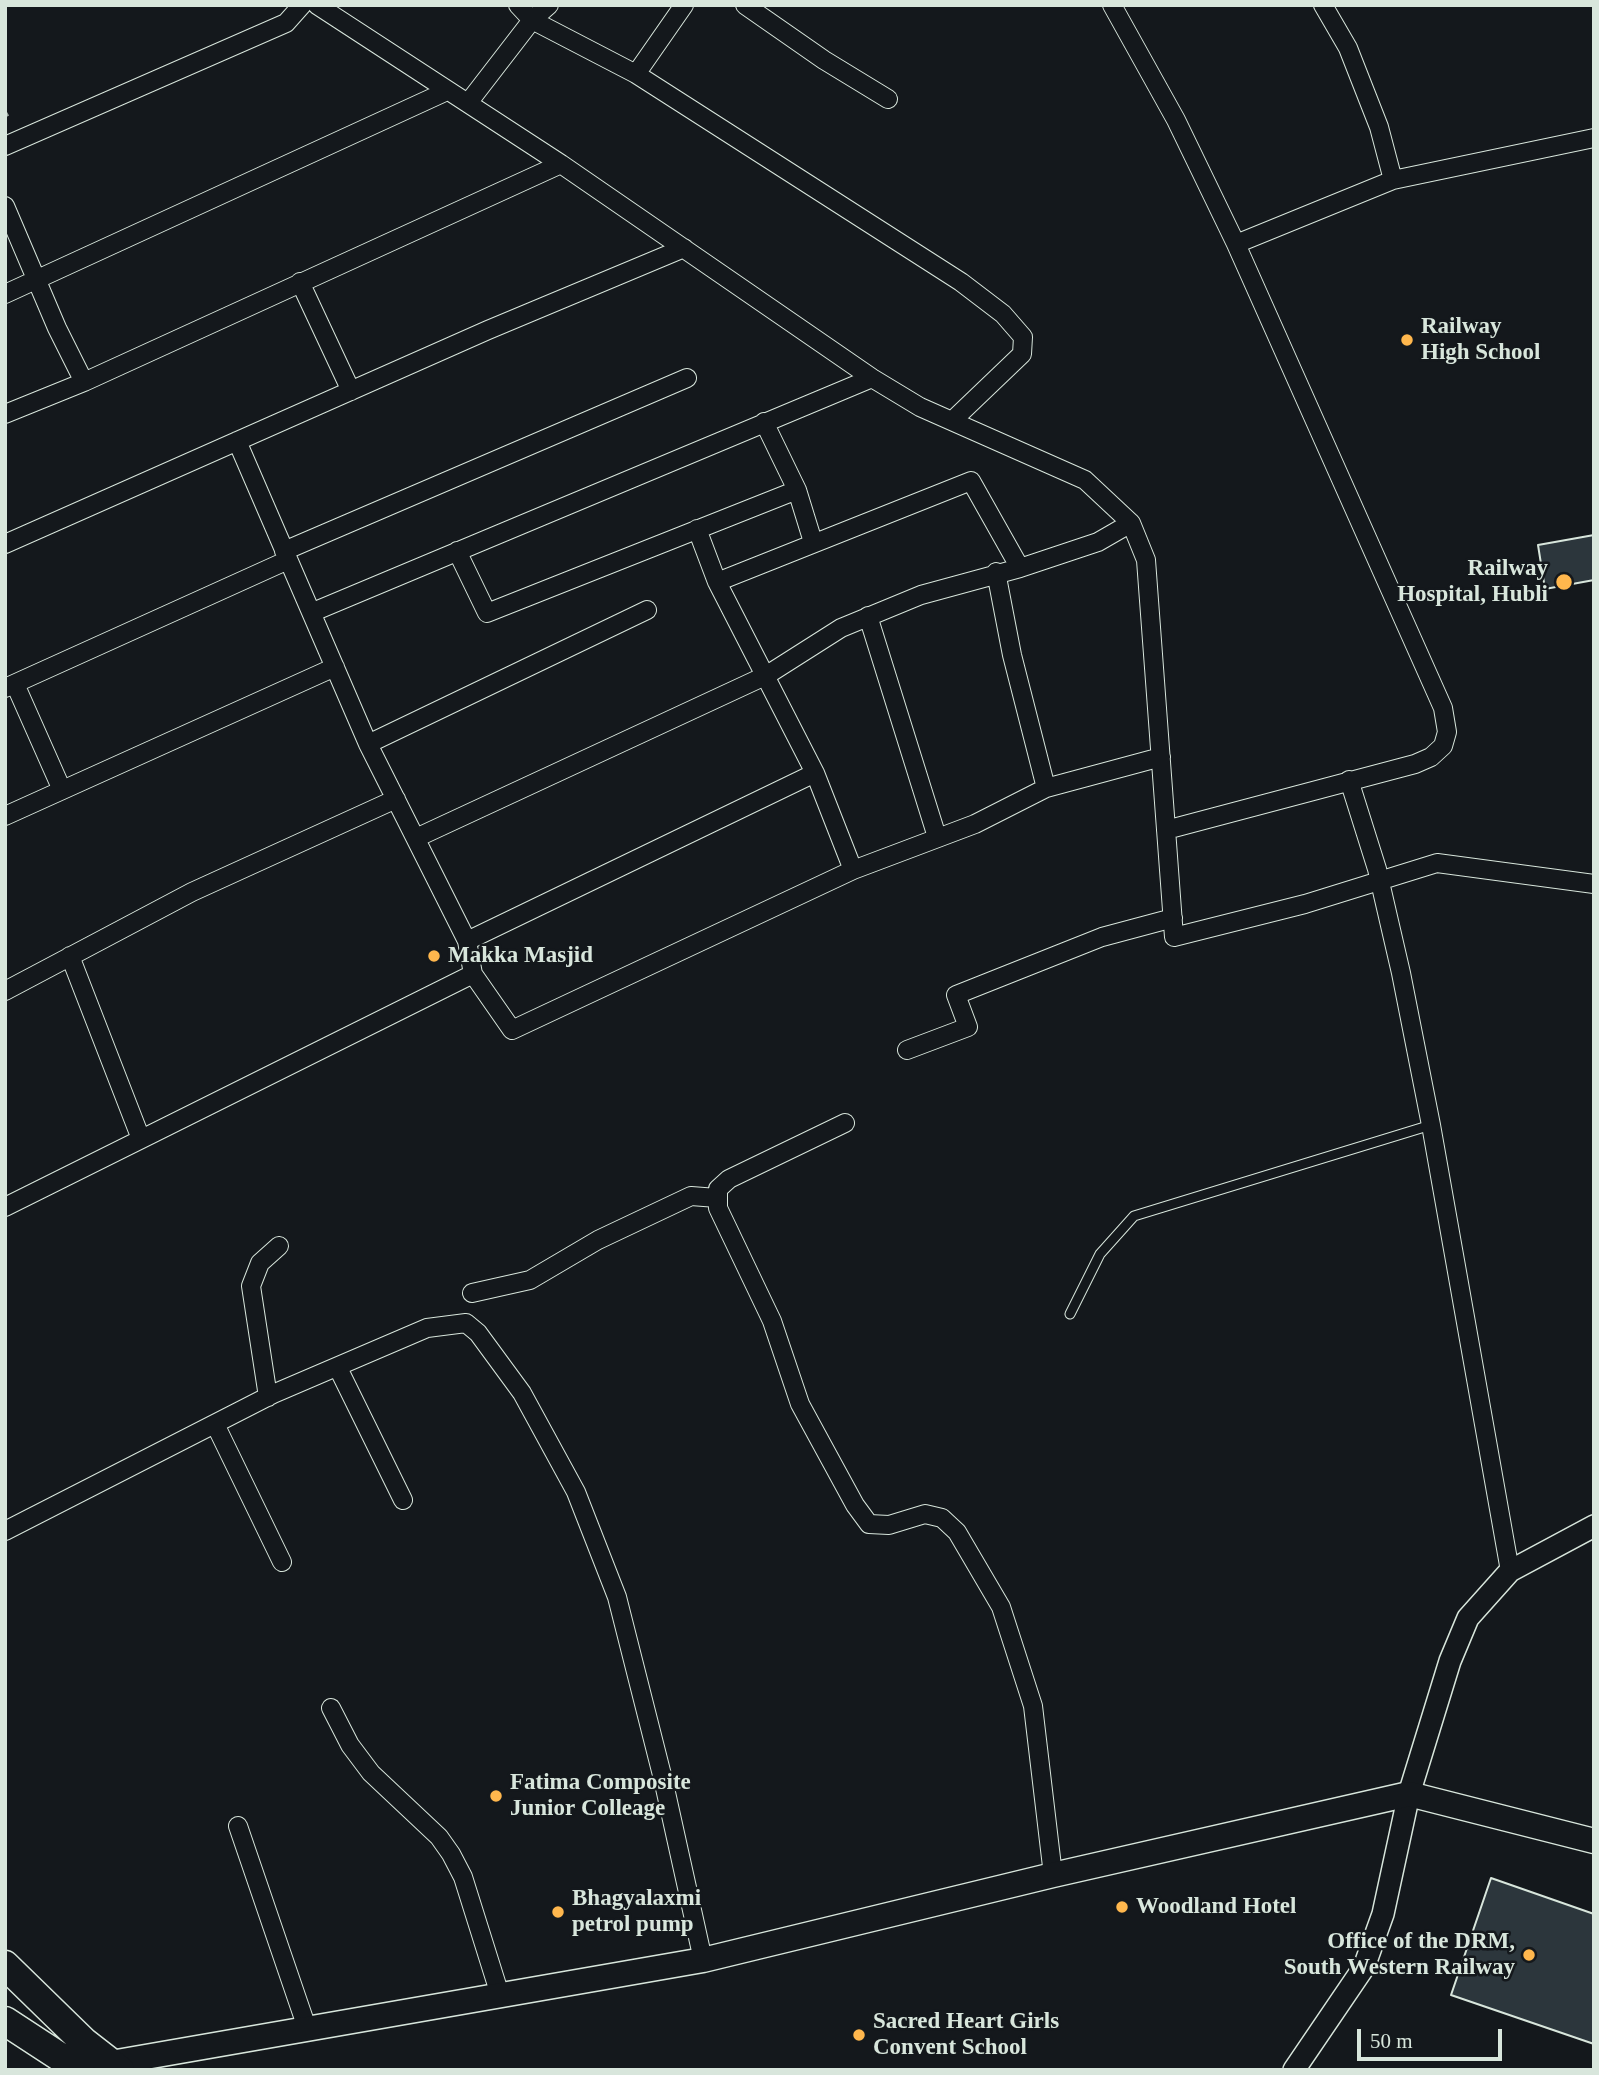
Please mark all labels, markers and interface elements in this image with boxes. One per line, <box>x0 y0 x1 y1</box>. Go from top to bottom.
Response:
place label: Railway High School <box>1421 313 1541 367</box>
marker: Railway High School <box>1399 332 1415 348</box>
place label: Railway Hospital, Hubli <box>1397 555 1548 609</box>
marker: Railway Hospital, Hubli <box>1554 572 1574 592</box>
place label: Makka Masjid <box>448 942 593 970</box>
marker: Makka Masjid <box>426 948 442 964</box>
place label: Fatima Composite Junior Colleage <box>510 1769 691 1823</box>
marker: Fatima Composite Junior Colleage <box>488 1788 504 1804</box>
place label: Bhagyalaxmi petrol pump <box>572 1885 701 1939</box>
place label: Woodland Hotel <box>1136 1893 1296 1921</box>
marker: Woodland Hotel <box>1114 1899 1130 1915</box>
marker: Bhagyalaxmi petrol pump <box>550 1904 566 1920</box>
place label: Office of the DRM, South Western Railway <box>1284 1928 1515 1982</box>
marker: Office of the DRM, South Western Railway <box>1521 1947 1537 1963</box>
place label: Sacred Heart Girls Convent School <box>873 2008 1059 2062</box>
scale bar <box>1361 2016 1506 2060</box>
marker: Sacred Heart Girls Convent School <box>851 2027 867 2043</box>
text: 50 m <box>1370 2029 1413 2053</box>

